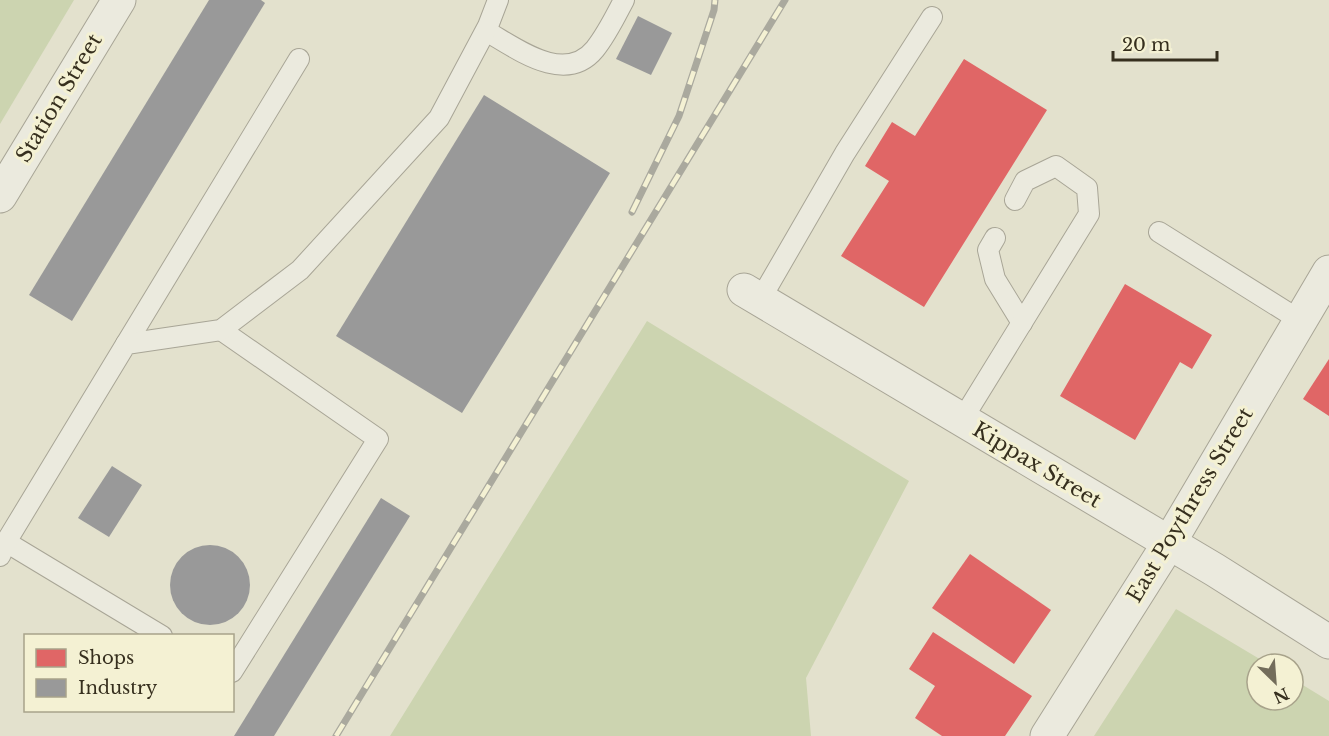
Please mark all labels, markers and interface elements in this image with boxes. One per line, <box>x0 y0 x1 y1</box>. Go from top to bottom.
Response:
scale bar <box>1113 24 1216 62</box>
street label: Station Street <box>10 29 108 167</box>
text: 20 m <box>1122 34 1170 56</box>
street label: East Poythress Street <box>1121 403 1259 607</box>
street label: Kippax Street <box>968 416 1106 514</box>
legend <box>24 634 234 712</box>
text: Shops <box>78 647 134 669</box>
north arrow <box>1245 652 1305 712</box>
text: Industry <box>78 677 158 699</box>
text: N <box>1270 683 1292 708</box>

